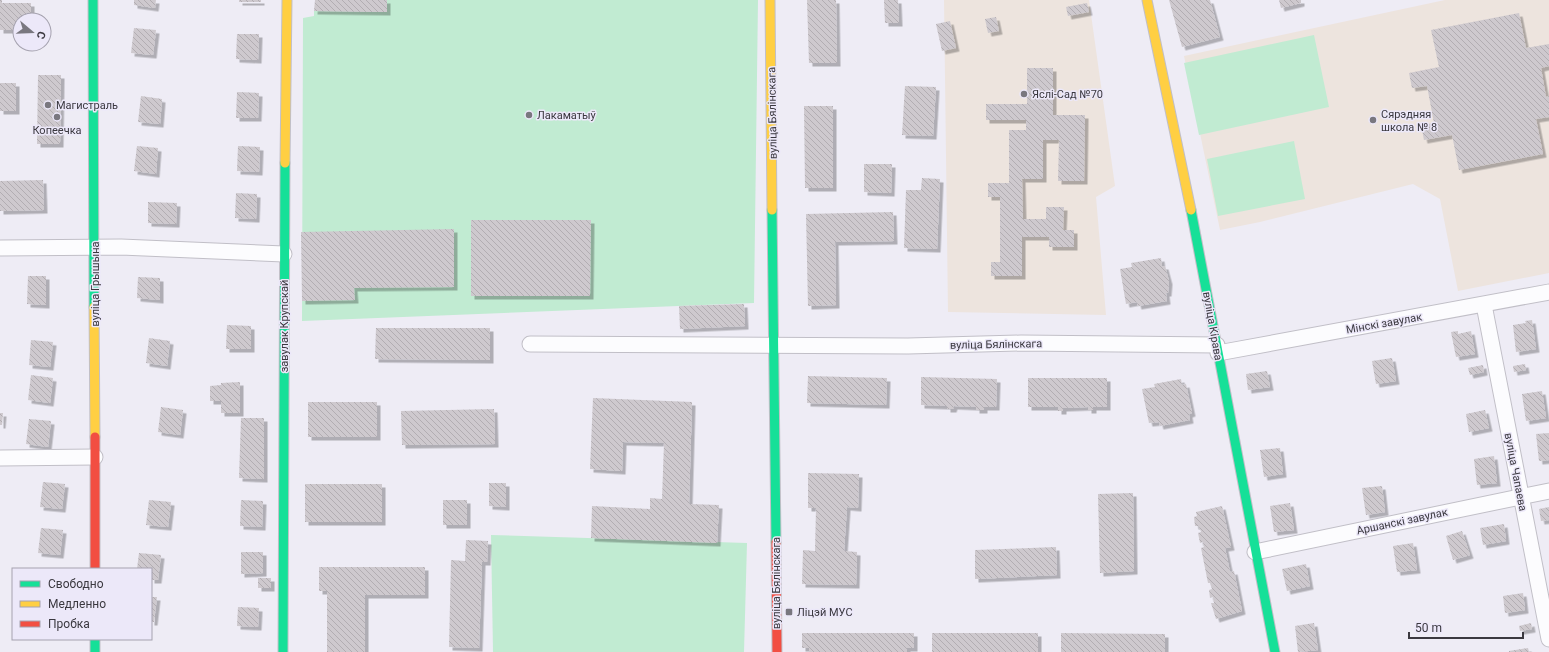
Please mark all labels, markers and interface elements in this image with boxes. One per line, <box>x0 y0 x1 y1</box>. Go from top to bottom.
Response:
north arrow <box>12 12 52 52</box>
text: С <box>34 30 48 41</box>
street label: вуліца Бялінскага <box>765 67 780 159</box>
place label: Яслі-Сад №70 <box>1032 88 1103 101</box>
marker: Яслі-Сад №70 <box>1019 89 1029 99</box>
place label: Магистраль <box>56 99 118 112</box>
marker: Магистраль <box>43 100 53 110</box>
place label: Сярэдняя школа № 8 <box>1381 108 1437 134</box>
place label: Лакаматыў <box>537 109 597 122</box>
marker: Лакаматыў <box>524 110 534 120</box>
marker: Копеечка <box>52 112 62 122</box>
marker: Сярэдняя школа № 8 <box>1368 115 1378 125</box>
place label: Копеечка <box>32 124 82 137</box>
street label: вуліца Грышына <box>89 241 102 326</box>
street label: завулак Крупскай <box>278 280 291 372</box>
street label: вуліца Кірава <box>1200 291 1225 362</box>
street label: Мінскі завулак <box>1345 310 1423 337</box>
street label: вуліца Бялінскага <box>950 337 1042 352</box>
street label: вуліца Чапаева <box>1502 432 1529 512</box>
street label: Аршанскі завулак <box>1355 505 1449 537</box>
street label: вуліца Бялінскага <box>770 537 783 629</box>
legend <box>12 568 152 640</box>
text: Свободно <box>48 577 104 591</box>
text: Медленно <box>48 597 106 611</box>
place label: Ліцэй МУС <box>797 606 853 619</box>
marker: Ліцэй МУС <box>784 607 794 617</box>
scale bar <box>1409 614 1523 640</box>
text: Пробка <box>48 617 90 631</box>
text: 50 m <box>1415 621 1442 635</box>

